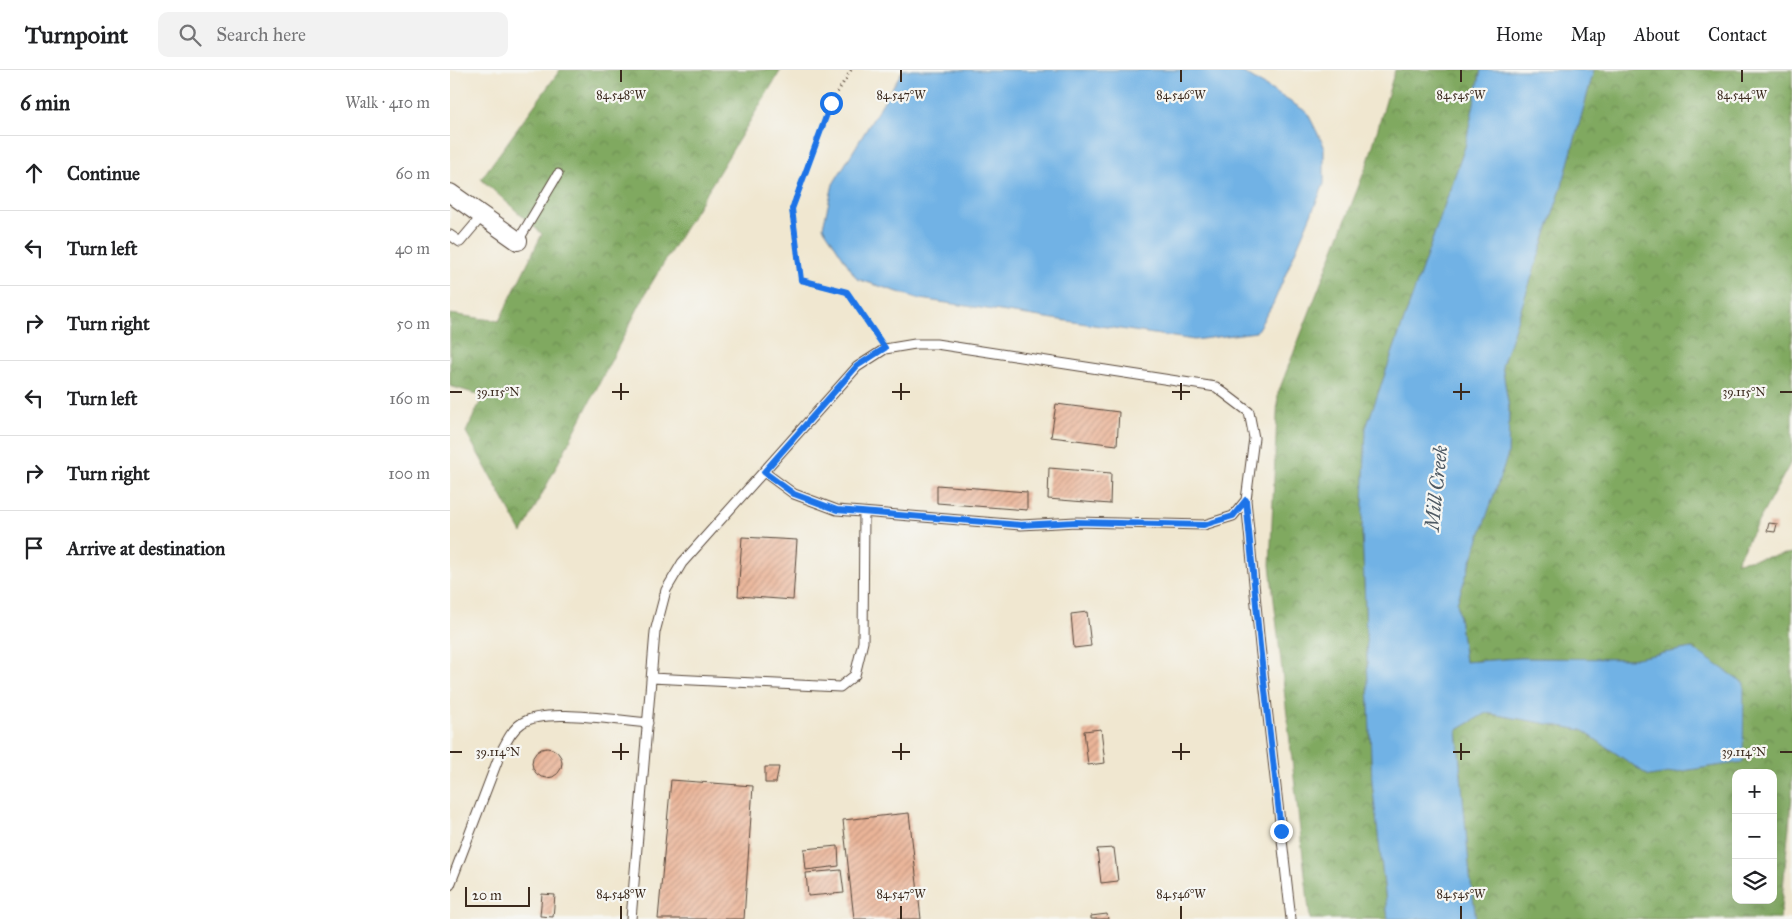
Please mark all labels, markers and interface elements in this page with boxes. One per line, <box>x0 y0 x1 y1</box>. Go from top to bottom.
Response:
search box <box>158 12 508 57</box>
text: Turnpoint <box>25 20 128 50</box>
icon: search <box>176 21 204 49</box>
text: Search here <box>216 23 306 46</box>
text: Home <box>1496 24 1543 46</box>
text: Map <box>1571 24 1606 46</box>
text: About <box>1634 24 1680 46</box>
text: Contact <box>1708 24 1767 46</box>
text: 84.548°W <box>596 88 646 102</box>
text: 84.547°W <box>876 88 926 102</box>
text: 84.546°W <box>1156 88 1206 102</box>
text: 84.545°W <box>1437 88 1486 102</box>
text: 84.544°W <box>1717 88 1768 102</box>
text: 6 min <box>20 90 70 116</box>
route start <box>820 92 843 115</box>
text: Walk · 410 m <box>345 93 430 112</box>
icon: ahead <box>20 159 48 187</box>
text: Continue <box>67 162 140 185</box>
text: 60 m <box>396 164 430 183</box>
icon: left <box>20 234 48 262</box>
text: Turn left <box>67 237 137 260</box>
text: 40 m <box>395 239 430 258</box>
icon: right <box>20 309 48 337</box>
text: Turn right <box>67 312 150 335</box>
text: 50 m <box>396 314 430 333</box>
icon: left <box>20 384 48 412</box>
text: 39.115°N <box>476 385 520 399</box>
text: 39.115°N <box>1722 385 1766 399</box>
text: Turn left <box>67 387 137 410</box>
text: 160 m <box>389 389 430 408</box>
water label: Mill Creek <box>1419 444 1452 534</box>
icon: right <box>20 459 48 487</box>
text: Turn right <box>67 462 150 485</box>
text: 100 m <box>388 464 430 483</box>
icon: arrive <box>20 534 48 562</box>
text: Arrive at destination <box>67 537 225 560</box>
text: 39.114°N <box>476 745 520 759</box>
text: 39.114°N <box>1722 745 1766 759</box>
map controls <box>1732 769 1777 904</box>
button: + <box>1732 769 1777 814</box>
button: − <box>1732 814 1777 859</box>
route end <box>1270 820 1293 843</box>
button: layers <box>1732 859 1777 904</box>
scale bar <box>465 884 530 907</box>
text: 20 m <box>472 887 502 904</box>
text: 84.548°W <box>596 887 646 901</box>
text: 84.547°W <box>876 887 926 901</box>
text: 84.546°W <box>1156 887 1206 901</box>
text: 84.545°W <box>1437 887 1486 901</box>

